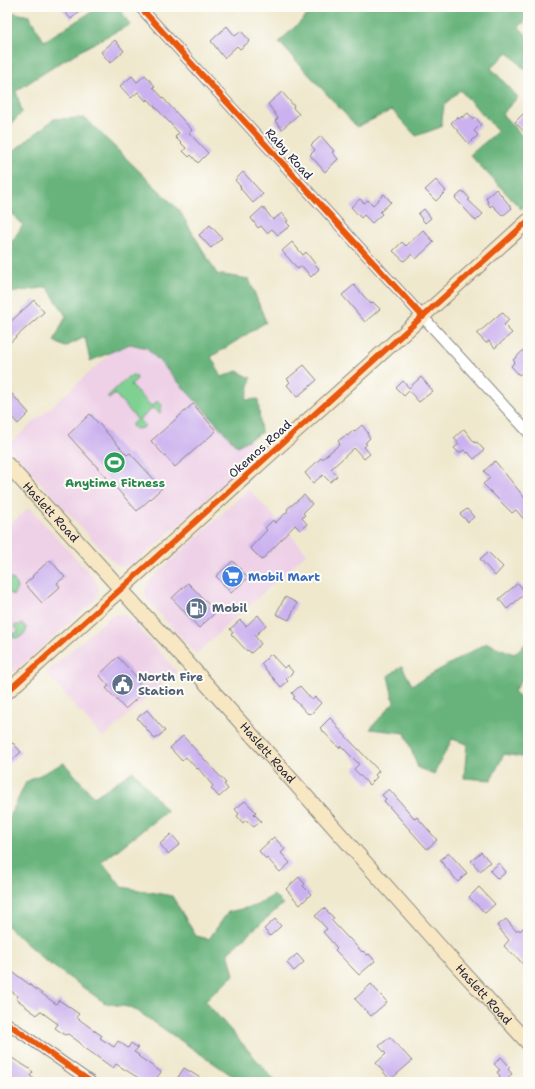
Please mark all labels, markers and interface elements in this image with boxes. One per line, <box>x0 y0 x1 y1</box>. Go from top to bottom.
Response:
street label: Raby Road <box>262 125 316 183</box>
street label: Okemos Road <box>225 416 295 481</box>
sports icon: Anytime Fitness <box>102 449 128 475</box>
place label: Anytime Fitness <box>65 475 165 491</box>
street label: Haslett Road <box>19 478 83 546</box>
supermarket icon: Mobil Mart <box>219 564 245 590</box>
place label: Mobil Mart <box>248 569 320 585</box>
fuel station icon: Mobil <box>184 595 210 621</box>
place label: Mobil <box>212 600 247 616</box>
place label: North Fire Station <box>138 669 203 699</box>
public building icon: North Fire Station <box>110 671 136 697</box>
street label: Haslett Road <box>236 719 299 787</box>
street label: Haslett Road <box>452 961 516 1028</box>

